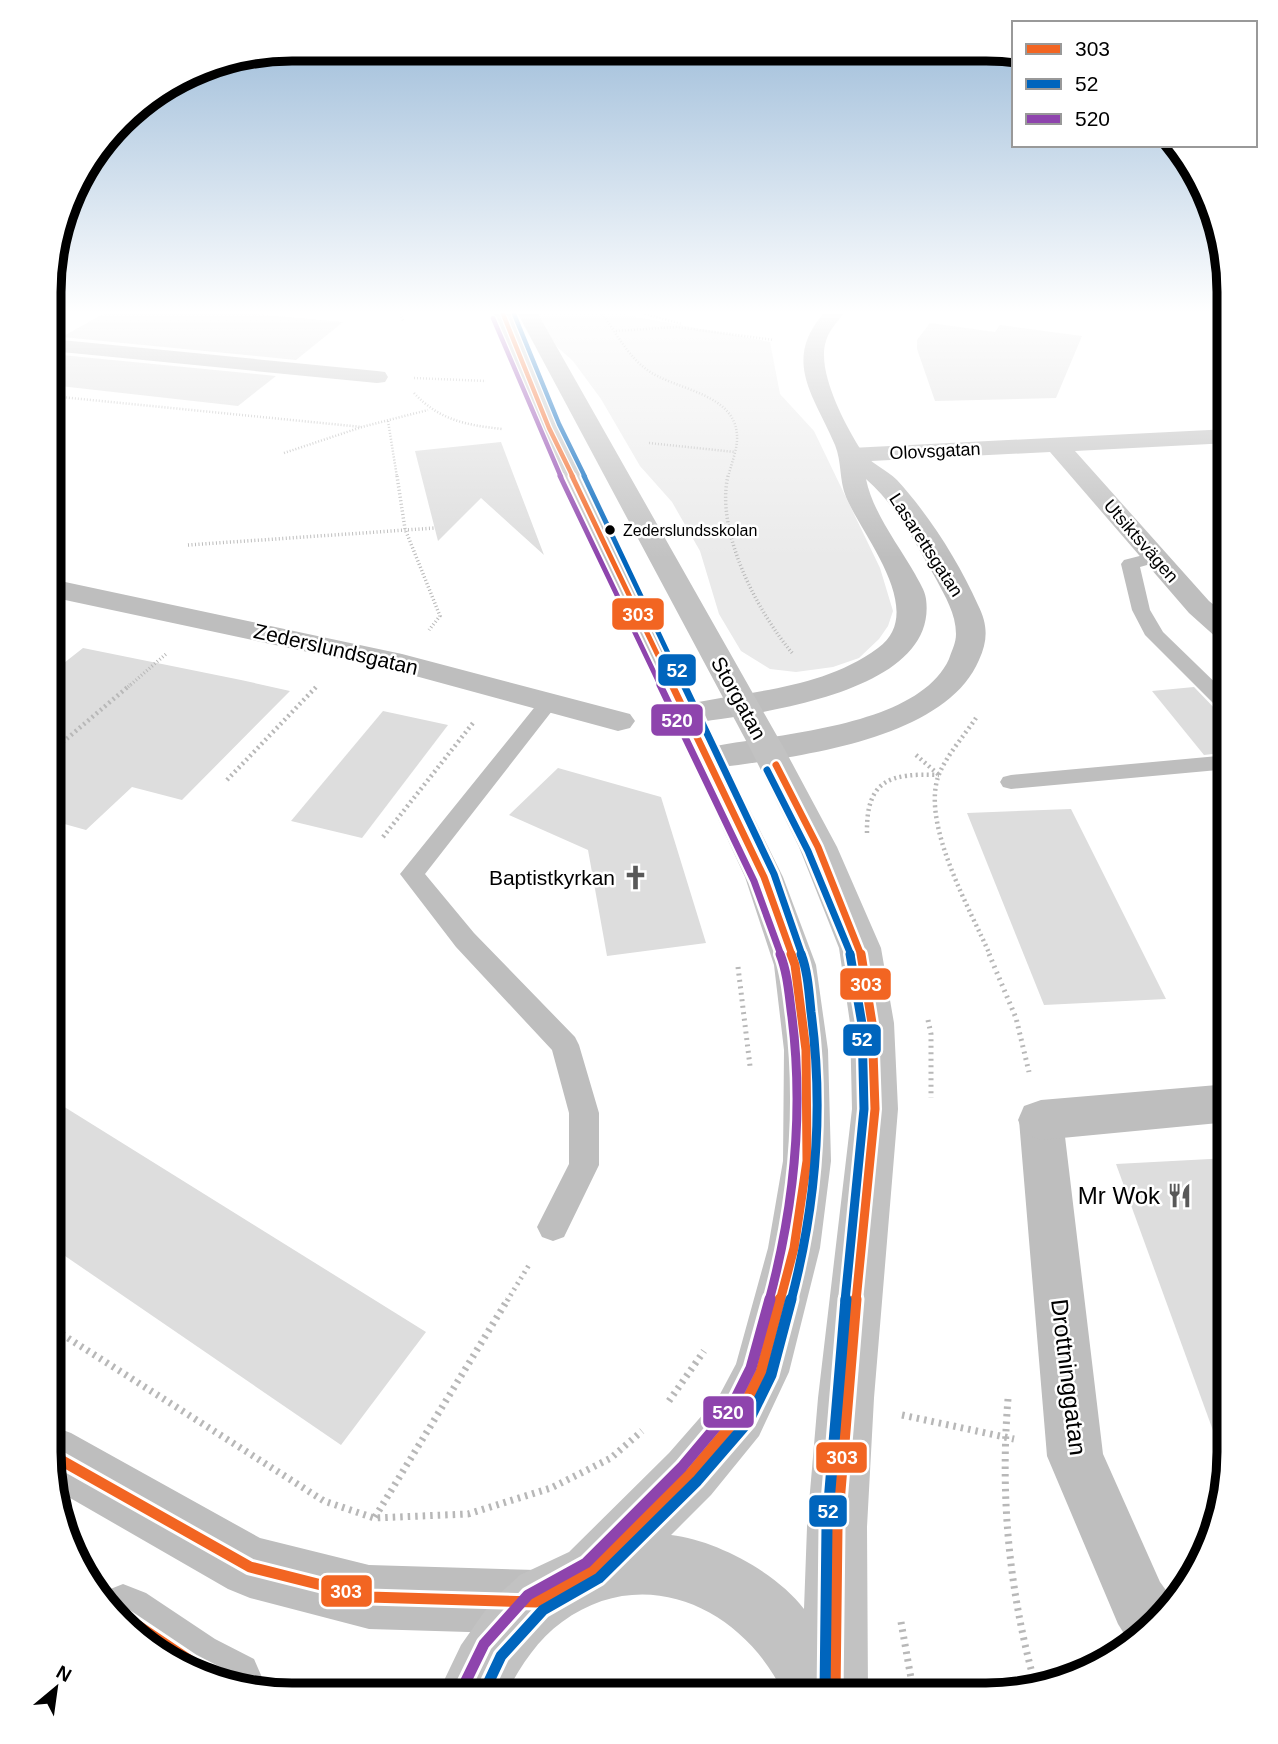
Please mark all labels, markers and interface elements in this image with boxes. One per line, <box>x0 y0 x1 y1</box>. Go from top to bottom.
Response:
legend <box>1012 21 1257 147</box>
text: 303 <box>1075 37 1110 60</box>
text: 52 <box>1075 72 1098 95</box>
text: 520 <box>1075 107 1110 130</box>
street label: Olovsgatan <box>889 439 981 463</box>
street label: Lasarettsgatan <box>885 490 967 600</box>
street label: Utsiktsvägen <box>1100 496 1182 586</box>
place label: Zederslundsskolan <box>623 522 757 539</box>
marker: Zederslundsskolan <box>603 523 617 537</box>
line badge: 303 <box>611 597 665 631</box>
text: 303 <box>622 604 654 625</box>
street label: Zederslundsgatan <box>252 619 420 679</box>
line badge: 52 <box>657 653 697 687</box>
street label: Storgatan <box>707 653 771 743</box>
text: 52 <box>666 660 688 681</box>
line badge: 520 <box>650 703 704 737</box>
text: 520 <box>661 710 693 731</box>
church icon: Baptistkyrkan <box>621 863 649 891</box>
place label: Baptistkyrkan <box>489 866 615 889</box>
line badge: 303 <box>839 967 892 1001</box>
text: 303 <box>850 974 882 995</box>
line badge: 52 <box>842 1023 882 1057</box>
text: 52 <box>851 1029 873 1050</box>
restaurant icon: Mr Wok <box>1166 1181 1194 1209</box>
place label: Mr Wok <box>1078 1182 1161 1209</box>
street label: Drottninggatan <box>1046 1297 1092 1457</box>
line badge: 520 <box>702 1395 755 1429</box>
text: 520 <box>712 1402 744 1423</box>
line badge: 303 <box>815 1441 868 1474</box>
text: 303 <box>826 1447 858 1468</box>
line badge: 52 <box>808 1494 848 1528</box>
text: 52 <box>817 1501 839 1522</box>
line badge: 303 <box>320 1574 373 1608</box>
text: 303 <box>330 1581 362 1602</box>
north arrow <box>21 1653 91 1723</box>
text: N <box>53 1661 75 1686</box>

